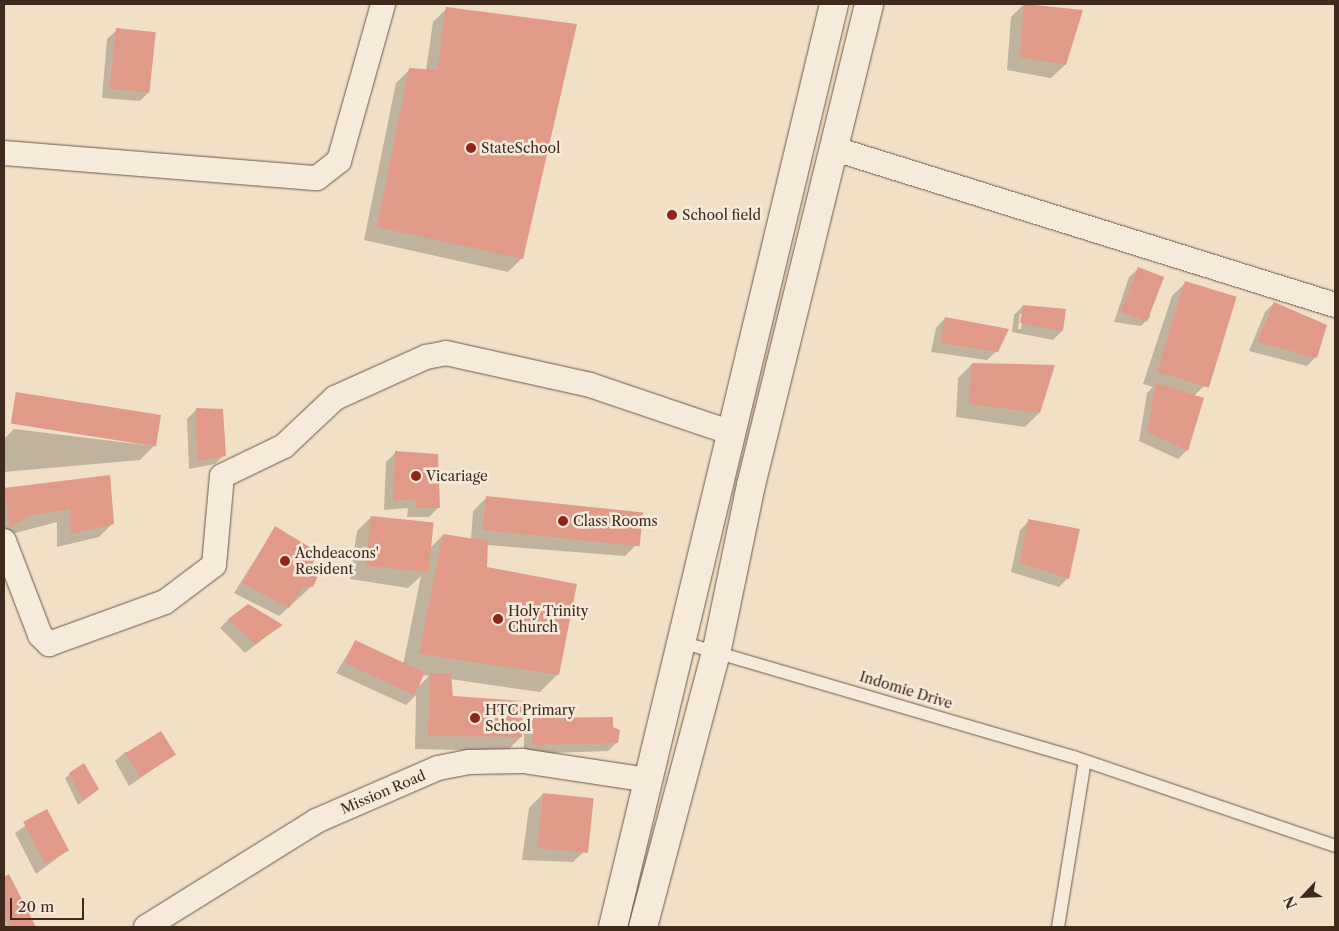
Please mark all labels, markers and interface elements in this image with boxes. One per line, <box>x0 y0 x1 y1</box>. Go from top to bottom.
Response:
place label: StateSchool <box>481 140 560 156</box>
marker: StateSchool <box>465 142 477 154</box>
place label: School field <box>682 207 761 223</box>
marker: School field <box>666 209 678 221</box>
place label: Vicariage <box>426 468 488 484</box>
marker: Vicariage <box>410 470 422 482</box>
place label: Class Rooms <box>573 513 658 529</box>
marker: Class Rooms <box>557 515 569 527</box>
place label: Achdeacons' Resident <box>295 545 379 578</box>
marker: Achdeacons' Resident <box>279 555 291 567</box>
place label: Holy Trinity Church <box>508 603 589 636</box>
marker: Holy Trinity Church <box>492 613 504 625</box>
street label: Indomie Drive <box>857 668 955 712</box>
place label: HTC Primary School <box>485 702 576 734</box>
marker: HTC Primary School <box>469 712 481 724</box>
street label: Mission Road <box>338 767 428 817</box>
north arrow <box>1279 871 1329 921</box>
scale bar <box>12 888 86 920</box>
text: N <box>1280 893 1301 912</box>
text: 20 m <box>18 897 54 916</box>

